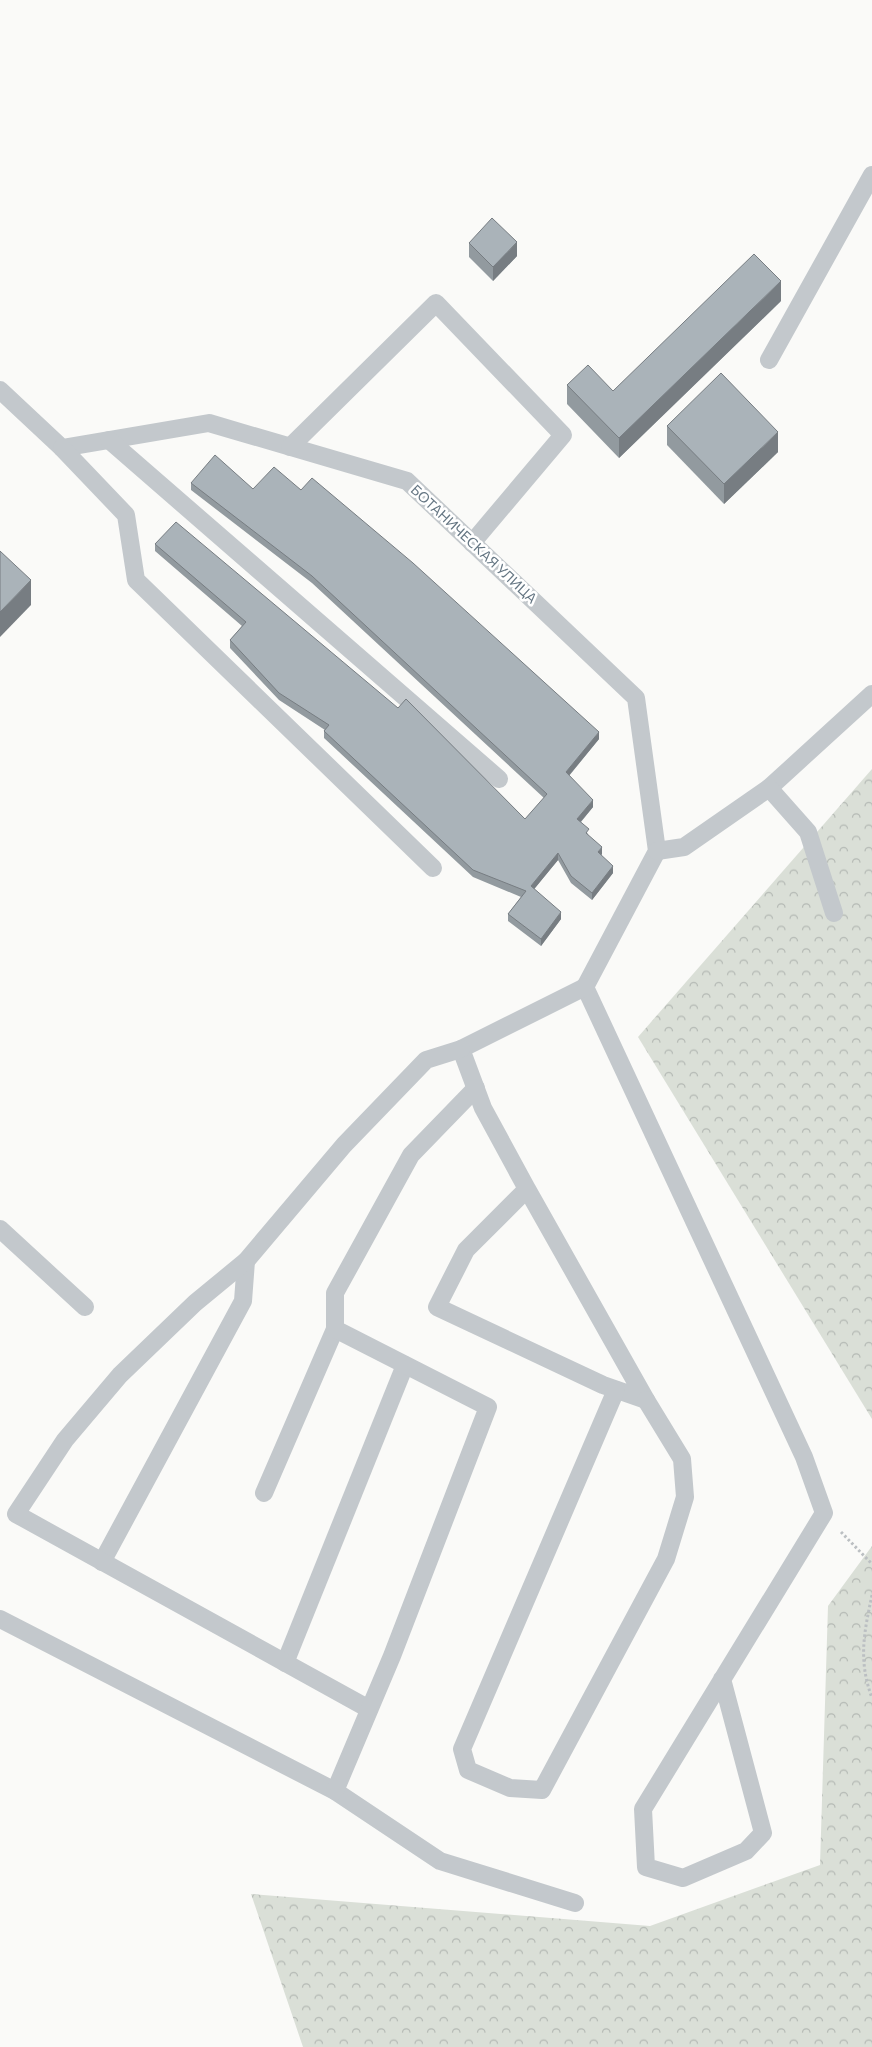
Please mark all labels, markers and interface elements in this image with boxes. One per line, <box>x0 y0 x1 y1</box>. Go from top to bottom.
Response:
street label: БОТАНИЧЕСКАЯ УЛИЦА <box>408 481 541 607</box>

